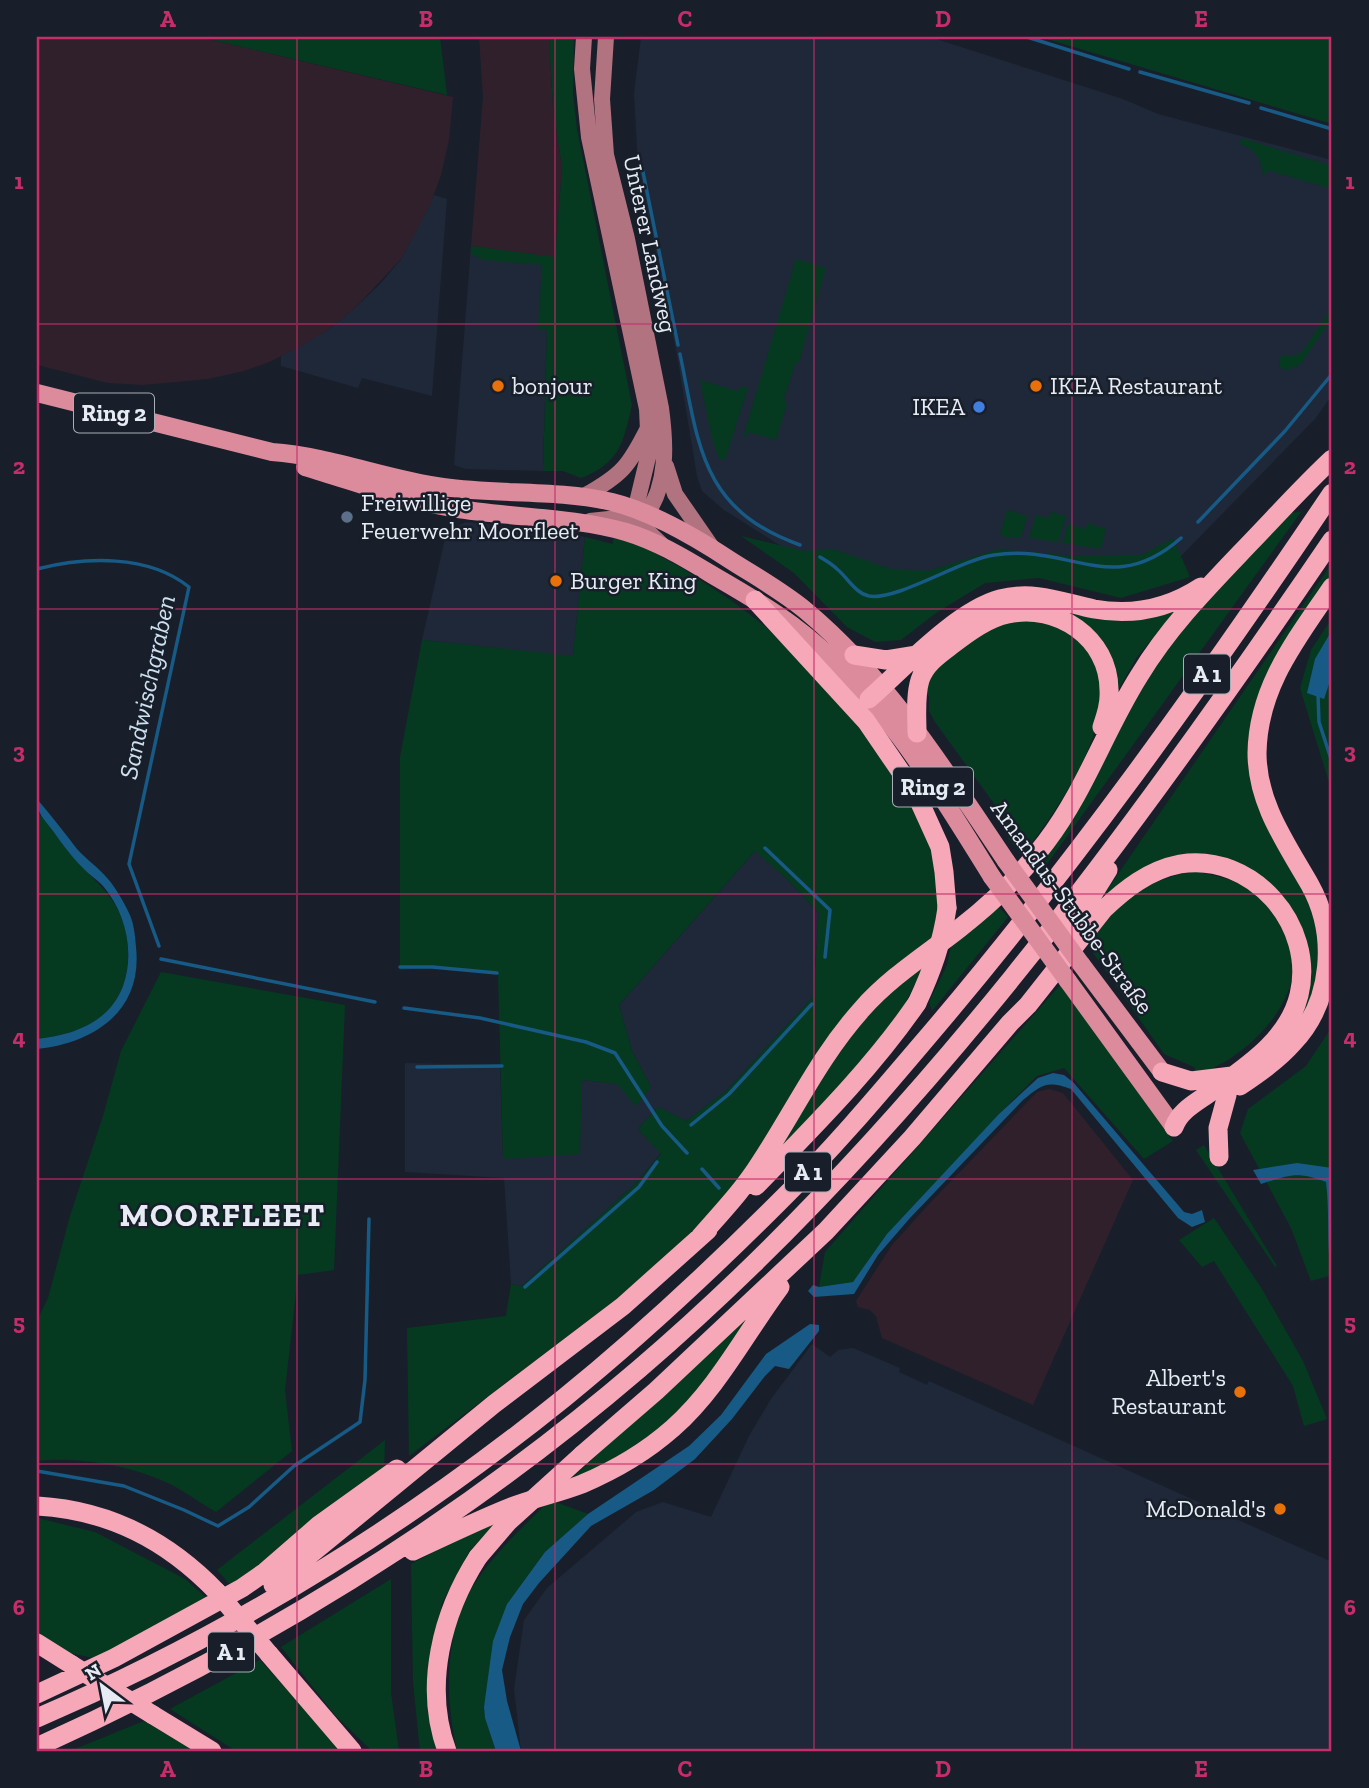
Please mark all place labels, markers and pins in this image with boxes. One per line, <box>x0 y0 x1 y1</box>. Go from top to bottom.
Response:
place label: bonjour <box>511 371 593 400</box>
place label: IKEA Restaurant <box>1050 371 1222 400</box>
marker: bonjour <box>490 378 506 394</box>
marker: IKEA Restaurant <box>1028 378 1044 394</box>
place label: IKEA <box>912 392 965 421</box>
marker: IKEA <box>971 399 987 415</box>
place label: Freiwillige Feuerwehr Moorfleet <box>361 488 579 545</box>
marker: Freiwillige Feuerwehr Moorfleet <box>339 509 355 525</box>
place label: Burger King <box>570 566 697 595</box>
marker: Burger King <box>548 573 564 589</box>
place label: Albert's Restaurant <box>1111 1363 1226 1420</box>
marker: Albert's Restaurant <box>1232 1384 1248 1400</box>
place label: McDonald's <box>1146 1494 1266 1523</box>
marker: McDonald's <box>1272 1501 1288 1517</box>

